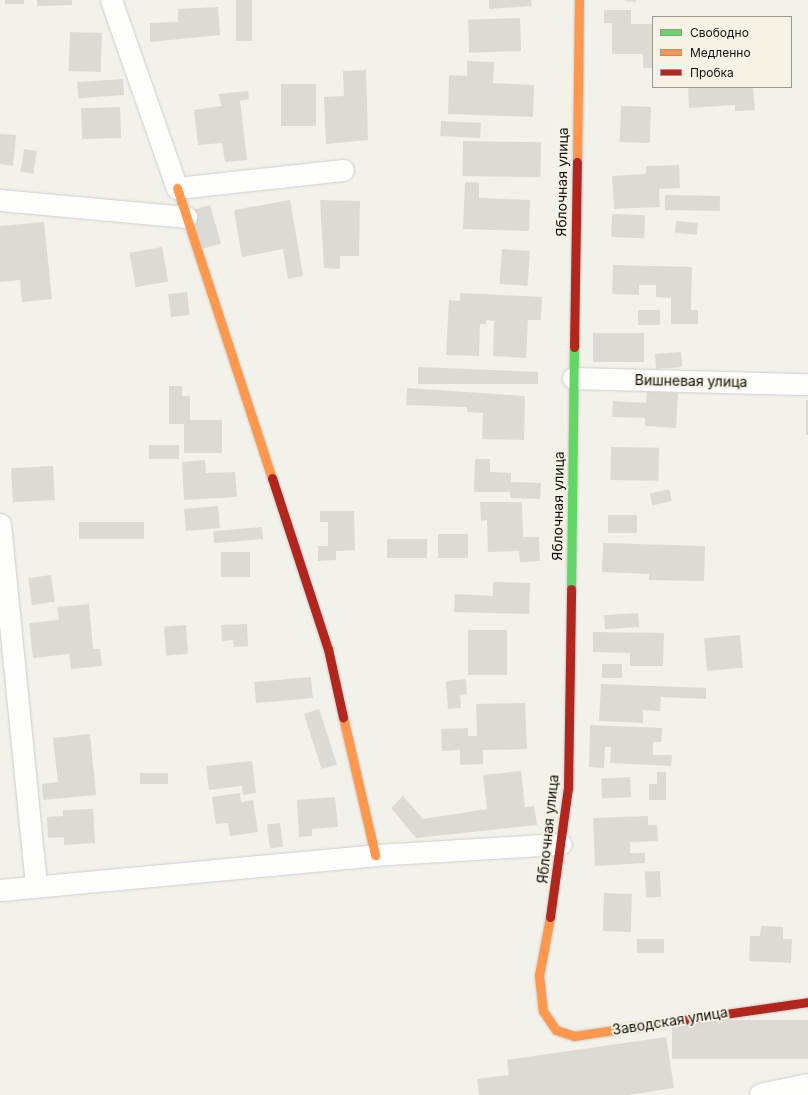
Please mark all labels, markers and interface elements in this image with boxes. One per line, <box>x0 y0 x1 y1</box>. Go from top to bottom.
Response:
legend <box>652 16 792 88</box>
text: Свободно <box>690 25 749 40</box>
text: Медленно <box>690 45 751 60</box>
text: Пробка <box>690 65 734 80</box>
street label: Яблочная улица <box>553 127 571 237</box>
street label: Вишневая улица <box>635 372 747 390</box>
street label: Яблочная улица <box>549 451 567 561</box>
street label: Яблочная улица <box>534 774 562 884</box>
street label: Заводская улица <box>611 1004 729 1038</box>

